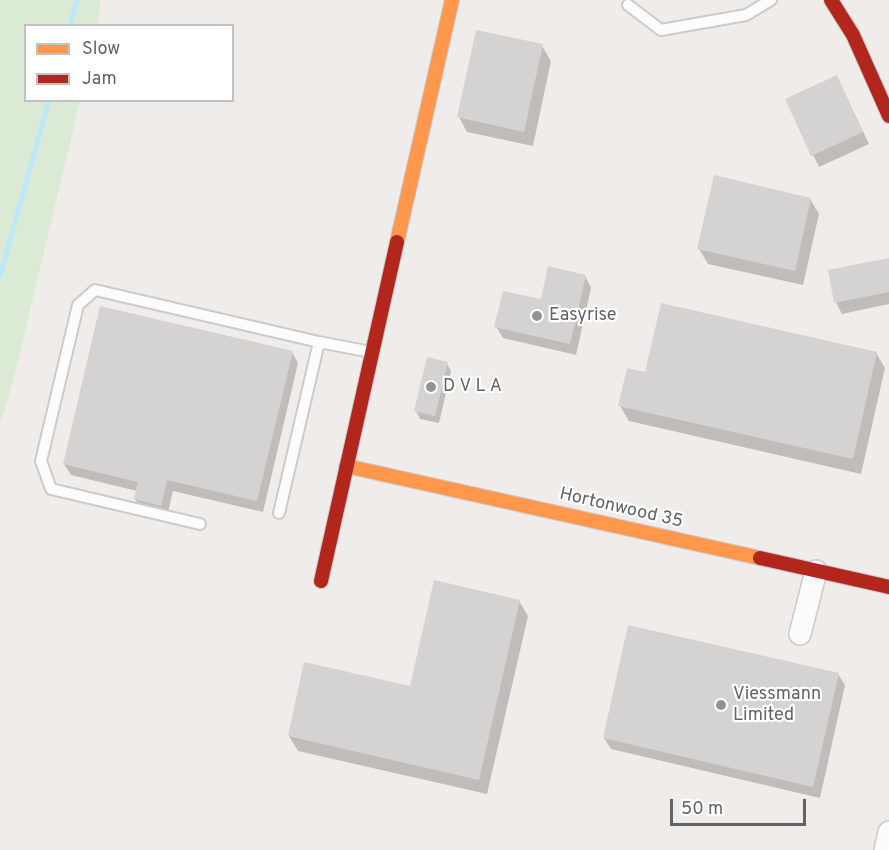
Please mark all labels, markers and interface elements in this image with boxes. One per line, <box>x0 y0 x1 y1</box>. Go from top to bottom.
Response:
legend <box>24 24 234 102</box>
text: Slow <box>82 38 120 61</box>
text: Jam <box>82 68 117 91</box>
place label: Easyrise <box>549 305 616 327</box>
marker: Easyrise <box>530 309 544 323</box>
place label: D V L A <box>443 376 502 398</box>
marker: D V L A <box>424 380 438 394</box>
street label: Hortonwood 35 <box>557 484 685 534</box>
place label: Viessmann Limited <box>733 684 821 726</box>
marker: Viessmann Limited <box>714 698 728 712</box>
scale bar <box>673 787 810 825</box>
text: 50 m <box>681 798 723 821</box>

